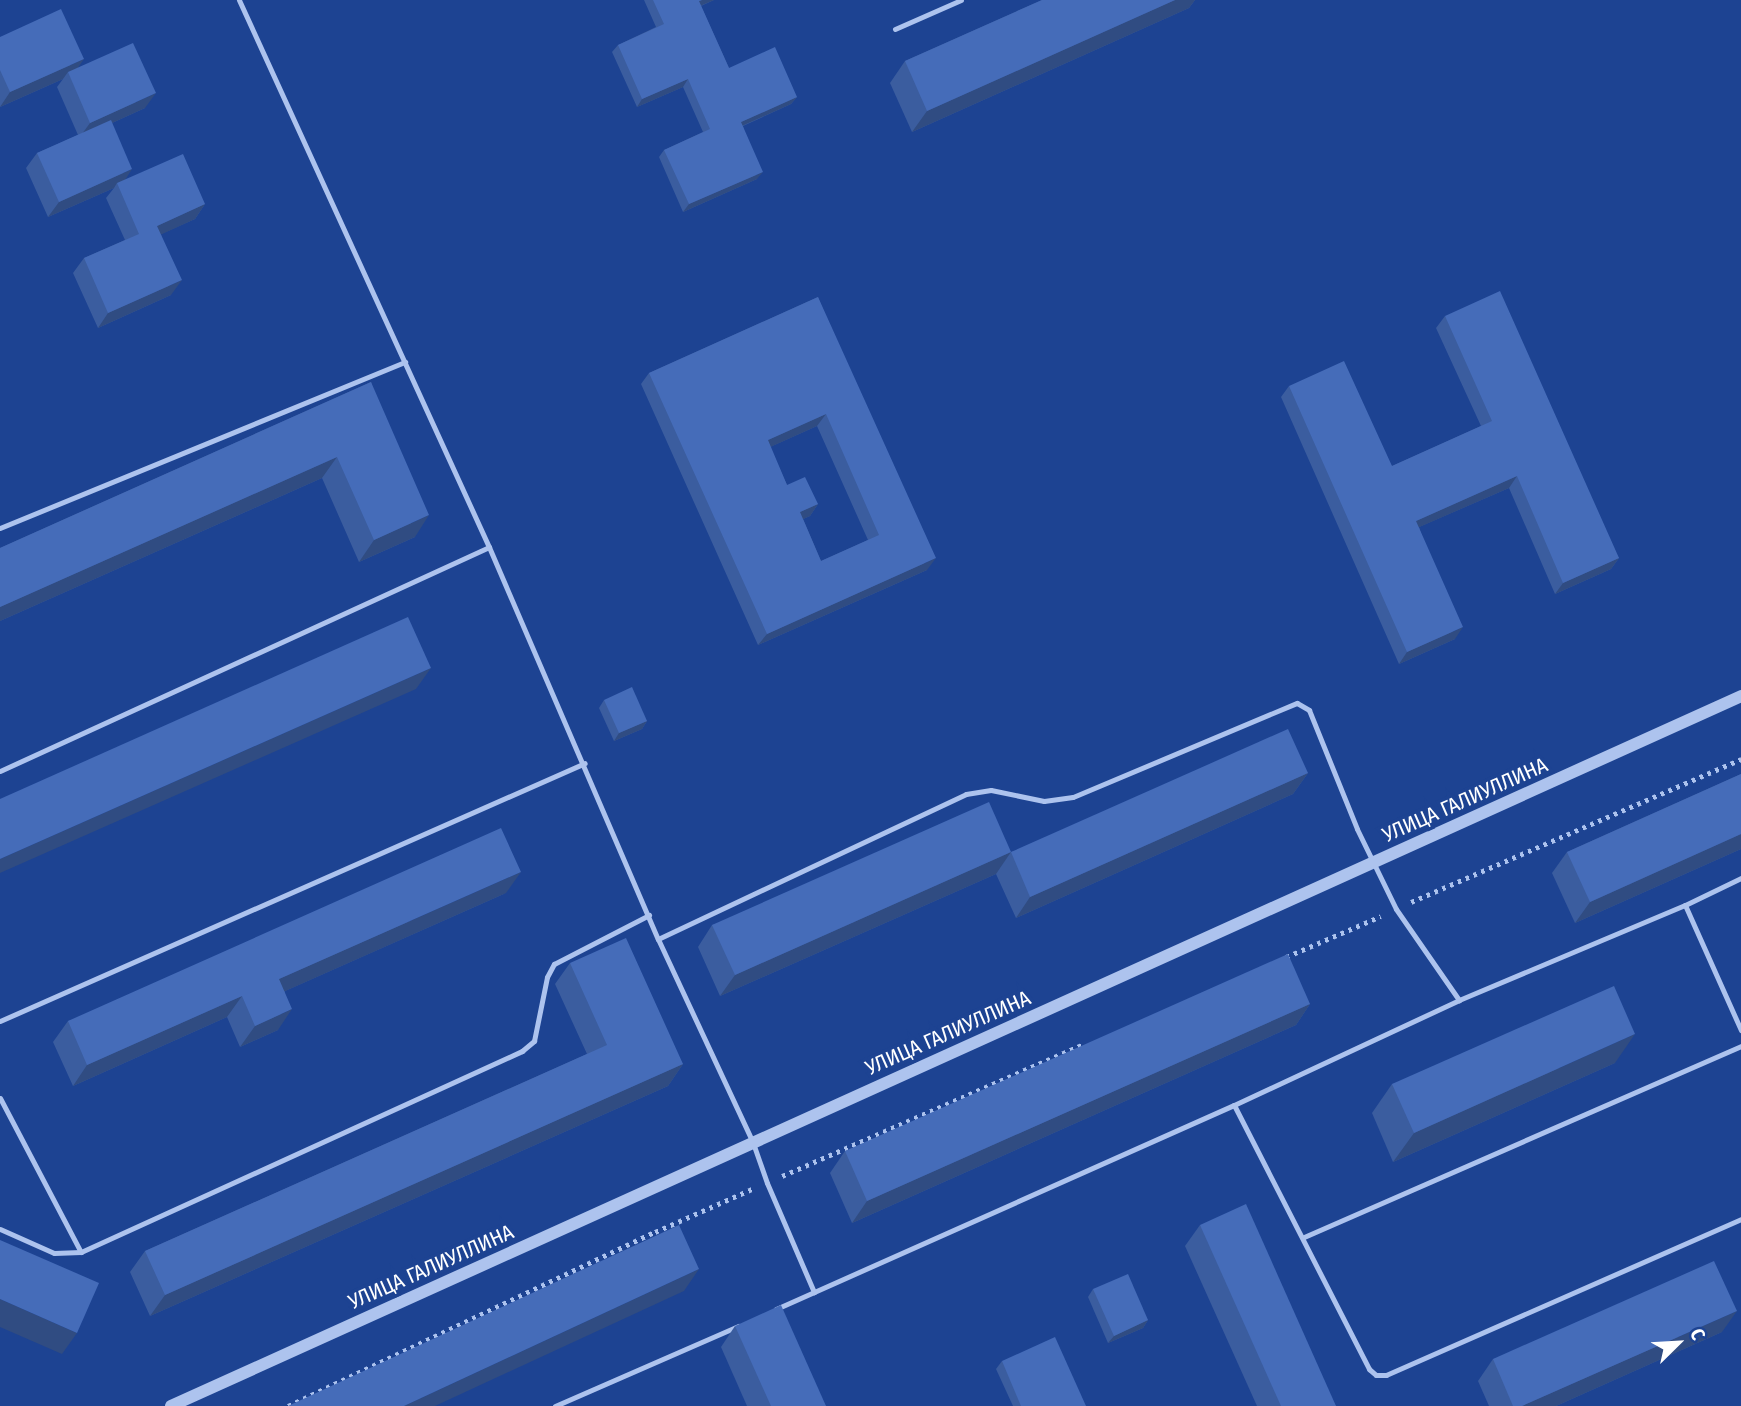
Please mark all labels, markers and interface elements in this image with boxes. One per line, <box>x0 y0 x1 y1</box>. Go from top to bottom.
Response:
street label: УЛИЦА ГАЛИУЛЛИНА <box>1378 752 1552 848</box>
street label: УЛИЦА ГАЛИУЛЛИНА <box>861 985 1035 1081</box>
street label: УЛИЦА ГАЛИУЛЛИНА <box>344 1219 518 1315</box>
north arrow <box>1643 1308 1713 1378</box>
text: С <box>1685 1325 1710 1343</box>

